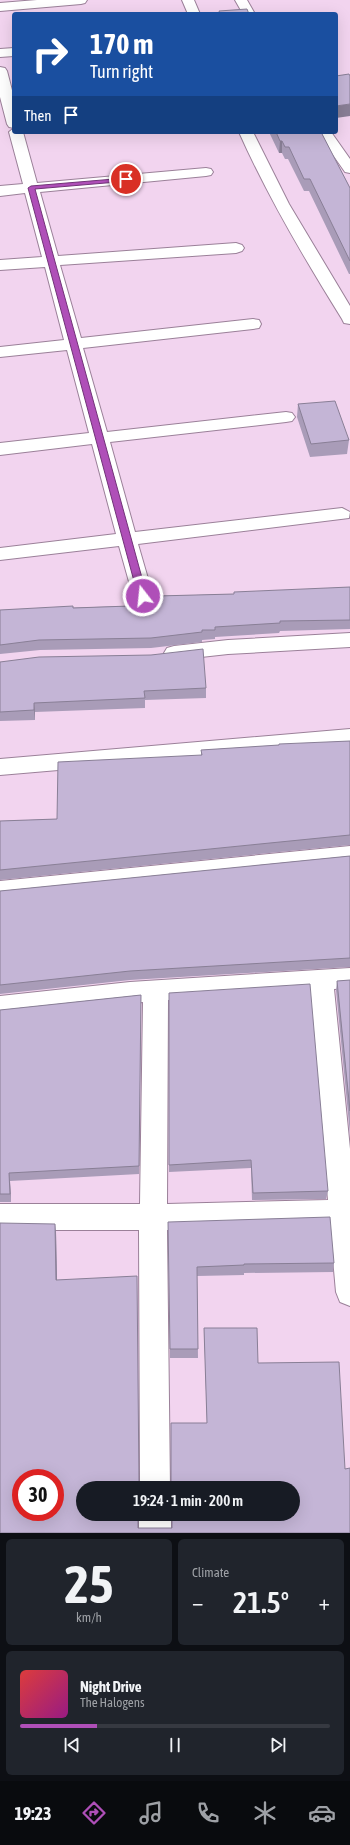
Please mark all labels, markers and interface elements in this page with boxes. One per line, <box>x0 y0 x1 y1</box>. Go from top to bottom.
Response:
icon: right <box>24 28 76 80</box>
text: 170 m <box>90 28 153 60</box>
text: Turn right <box>90 61 153 82</box>
icon: arrive <box>60 104 82 126</box>
text: Then <box>24 107 52 124</box>
pin <box>109 162 143 196</box>
icon: arrive <box>115 168 137 190</box>
position arrow <box>122 575 164 617</box>
speed limit sign: 30 <box>12 1469 64 1521</box>
text: 19:24 · 1 min · 200 m <box>133 1492 243 1509</box>
text: 25 <box>65 1554 113 1614</box>
text: Climate <box>192 1565 229 1580</box>
text: 21.5° <box>233 1585 289 1619</box>
text: − <box>192 1589 203 1615</box>
text: + <box>319 1589 330 1615</box>
text: km/h <box>76 1610 102 1625</box>
text: Night Drive <box>80 1678 142 1695</box>
text: The Halogens <box>80 1695 145 1710</box>
icon: previous <box>61 1734 83 1756</box>
icon: pause <box>164 1734 186 1756</box>
icon: next <box>267 1734 289 1756</box>
icon: directions <box>80 1799 108 1827</box>
icon: music <box>137 1799 165 1827</box>
icon: phone <box>194 1799 222 1827</box>
icon: climate <box>251 1799 279 1827</box>
icon: car <box>308 1799 336 1827</box>
text: 19:23 <box>14 1803 51 1824</box>

